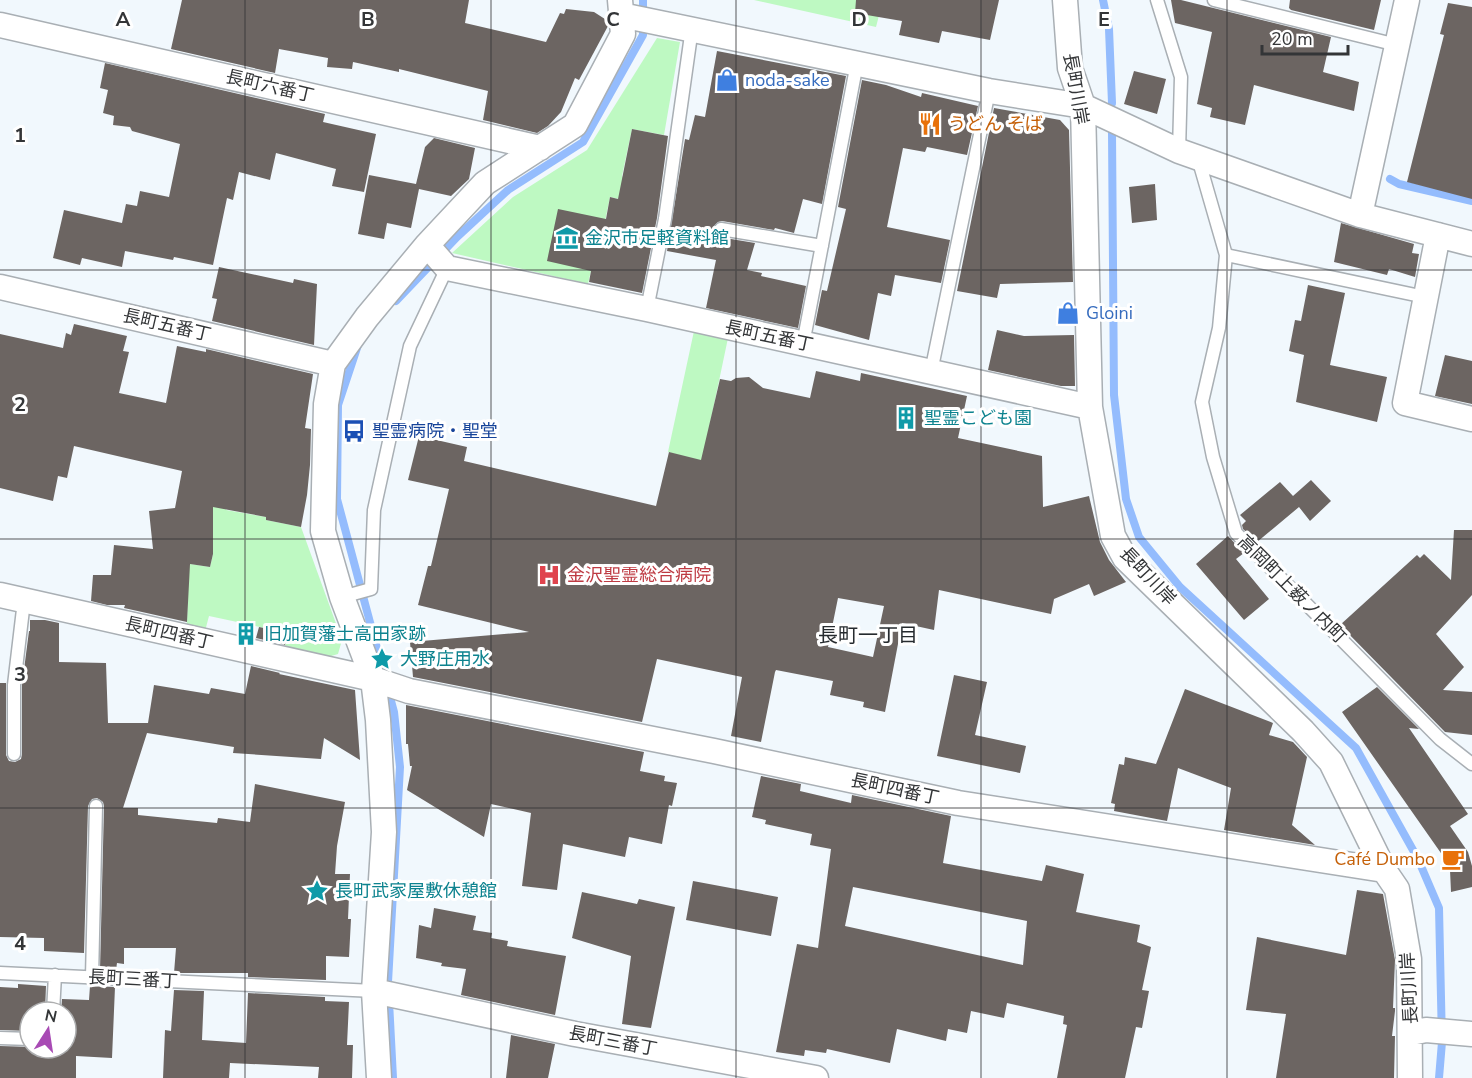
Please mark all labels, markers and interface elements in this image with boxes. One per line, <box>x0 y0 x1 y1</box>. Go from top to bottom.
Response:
text: A <box>116 6 131 33</box>
text: B <box>361 6 375 33</box>
text: C <box>606 6 620 33</box>
text: D <box>851 6 867 33</box>
text: E <box>1098 6 1110 33</box>
scale bar <box>1262 18 1348 56</box>
text: 20 m <box>1271 27 1313 51</box>
street label: 長町川岸 <box>1058 51 1094 127</box>
street label: 長町六番丁 <box>223 64 317 108</box>
shop icon: noda-sake <box>714 67 740 93</box>
place label: noda-sake <box>745 68 829 92</box>
restaurant icon: うどん そば <box>917 111 943 137</box>
place label: うどん そば <box>948 112 1043 136</box>
text: 1 <box>14 122 26 149</box>
museum icon: 金沢市足軽資料館 <box>554 225 580 251</box>
place label: 金沢市足軽資料館 <box>585 226 729 250</box>
shop icon: Gloini <box>1055 300 1081 326</box>
place label: Gloini <box>1086 301 1133 325</box>
street label: 長町五番丁 <box>120 303 214 347</box>
street label: 長町五番丁 <box>722 315 816 357</box>
text: 2 <box>14 391 26 418</box>
building icon: 聖霊こども園 <box>893 405 919 431</box>
place label: 聖霊こども園 <box>924 406 1032 430</box>
bus stop icon: 聖霊病院・聖堂 <box>341 418 367 444</box>
place label: 聖霊病院・聖堂 <box>372 419 498 443</box>
street label: 高岡町上薮ノ内町 <box>1233 530 1351 648</box>
street label: 長町川岸 <box>1115 541 1181 611</box>
hospital icon: 金沢聖霊総合病院 <box>536 562 562 588</box>
place label: 金沢聖霊総合病院 <box>567 563 711 587</box>
street label: 長町四番丁 <box>122 611 216 655</box>
building icon: 旧加賀藩士高田家跡 <box>233 621 259 647</box>
place label: 旧加賀藩士高田家跡 <box>264 622 426 646</box>
district label: 長町一丁目 <box>818 622 918 649</box>
place icon: 大野庄用水 <box>369 646 395 672</box>
place label: 大野庄用水 <box>400 647 490 671</box>
text: 3 <box>14 661 26 688</box>
street label: 長町四番丁 <box>848 768 942 810</box>
cafe icon: Café Dumbo <box>1440 846 1466 872</box>
place label: Café Dumbo <box>1334 847 1435 871</box>
place icon: 長町武家屋敷休憩館 <box>304 878 330 904</box>
place label: 長町武家屋敷休憩館 <box>335 879 497 903</box>
text: 4 <box>14 930 26 957</box>
street label: 長町川岸 <box>1395 951 1423 1025</box>
street label: 長町三番丁 <box>87 965 179 993</box>
north arrow <box>18 1000 78 1060</box>
text: N <box>43 1004 59 1028</box>
street label: 長町三番丁 <box>567 1021 659 1061</box>

